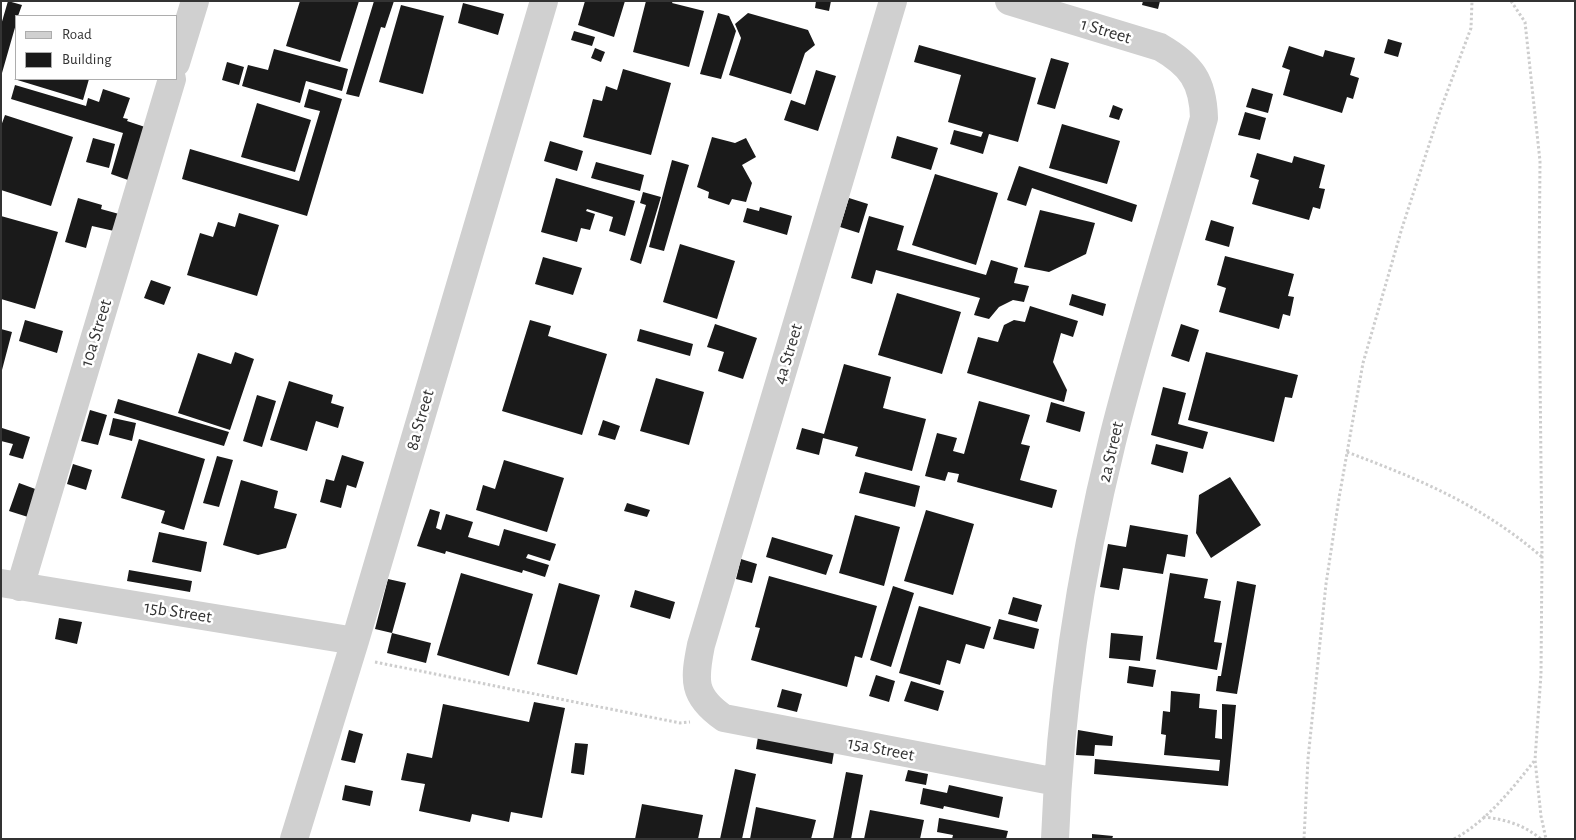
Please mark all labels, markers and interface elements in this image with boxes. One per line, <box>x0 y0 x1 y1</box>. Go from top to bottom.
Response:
street label: 1 Street <box>1078 13 1134 49</box>
legend <box>15 15 178 80</box>
text: Road <box>62 27 92 42</box>
text: Building <box>62 52 112 67</box>
street label: 10a Street <box>76 297 116 369</box>
street label: 4a Street <box>769 321 807 387</box>
street label: 8a Street <box>401 387 439 453</box>
street label: 2a Street <box>1094 419 1128 485</box>
street label: 15b Street <box>143 596 213 628</box>
street label: 15a Street <box>846 732 916 766</box>

